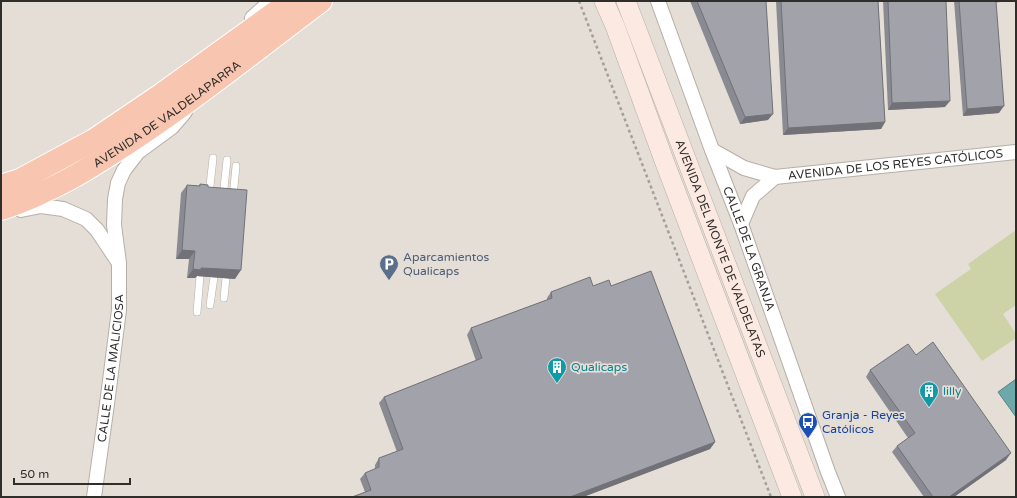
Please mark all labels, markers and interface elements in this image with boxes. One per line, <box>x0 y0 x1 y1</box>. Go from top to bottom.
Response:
street label: AVENIDA DE VALDELAPARRA <box>91 58 243 170</box>
street label: AVENIDA DEL MONTE DE VALDELATAS <box>672 138 768 360</box>
street label: AVENIDA DE LOS REYES CATÓLICOS <box>787 146 1004 183</box>
street label: CALLE DE LA GRANJA <box>720 185 778 313</box>
place label: Aparcamientos Qualicaps <box>403 250 490 278</box>
parking icon: Aparcamientos Qualicaps <box>378 253 400 281</box>
street label: CALLE DE LA MALICIOSA <box>95 294 126 443</box>
building icon: Qualicaps <box>546 356 568 384</box>
place label: Qualicaps <box>571 360 627 374</box>
building icon: lilly <box>918 380 940 408</box>
place label: lilly <box>943 384 962 398</box>
place label: Granja - Reyes Católicos <box>822 408 905 436</box>
bus stop icon: Granja - Reyes Católicos <box>797 411 819 439</box>
scale bar <box>14 460 130 486</box>
text: 50 m <box>20 467 49 481</box>

